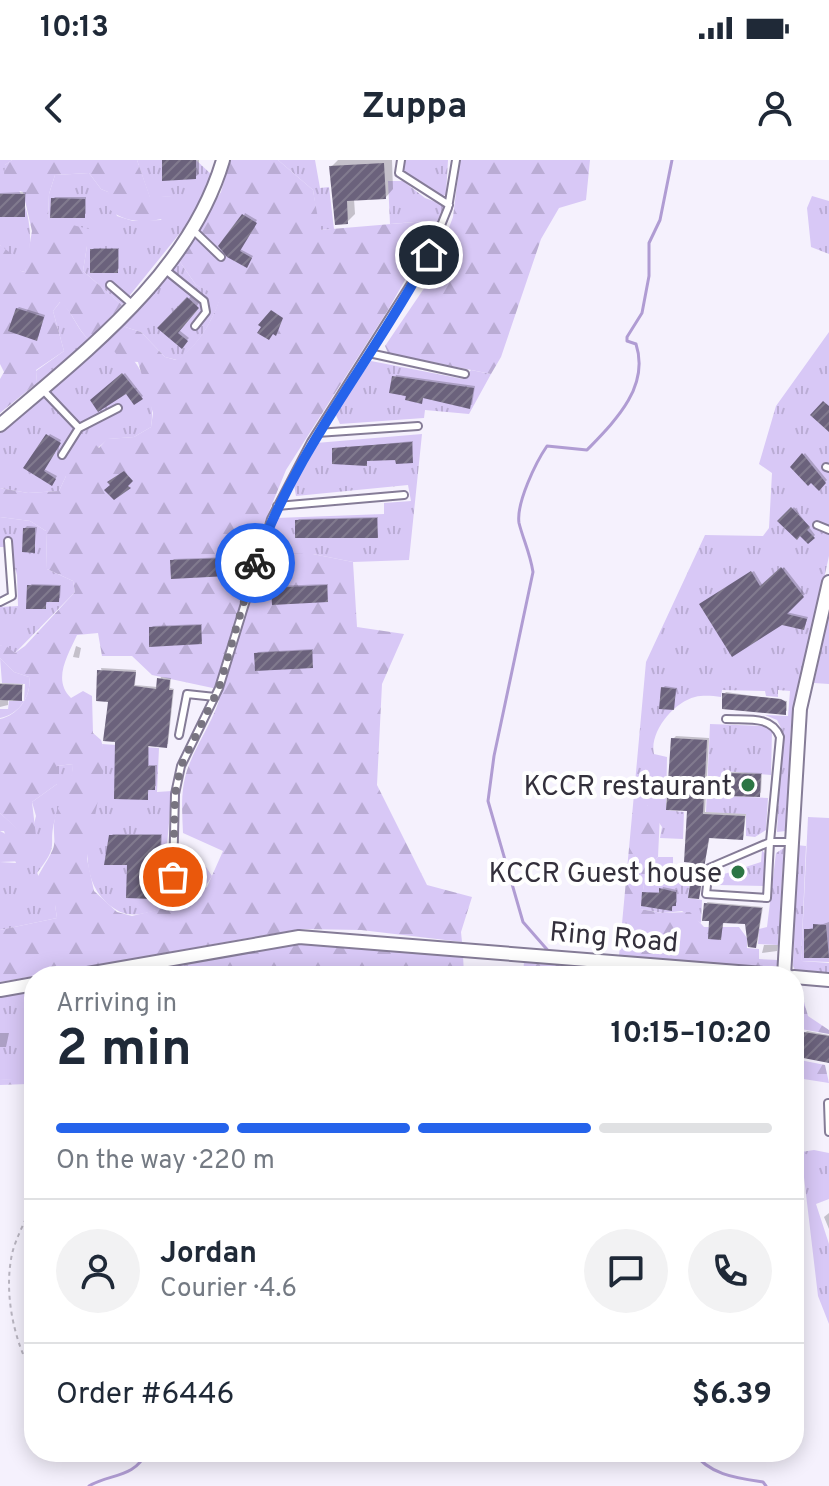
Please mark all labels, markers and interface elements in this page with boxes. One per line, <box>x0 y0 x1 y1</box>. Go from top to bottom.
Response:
text: 10:13 <box>40 10 109 47</box>
text: Zuppa <box>362 85 467 131</box>
icon: back <box>32 86 76 130</box>
icon: person <box>753 86 797 130</box>
pin <box>395 221 463 289</box>
icon: home <box>407 233 451 277</box>
courier <box>215 523 295 603</box>
icon: bike <box>233 541 277 585</box>
place label: KCCR restaurant <box>524 770 732 806</box>
marker: KCCR restaurant <box>739 776 757 794</box>
pin <box>139 843 207 911</box>
icon: bag <box>151 855 195 899</box>
place label: KCCR Guest house <box>489 857 722 893</box>
marker: KCCR Guest house <box>729 863 747 881</box>
street label: Ring Road <box>548 915 680 963</box>
text: Arriving in <box>56 988 177 1021</box>
text: 10:15–10:20 <box>611 1016 772 1053</box>
text: 2 min <box>56 1018 192 1084</box>
text: On the way · 220 m <box>56 1145 275 1178</box>
button: person <box>56 1229 140 1313</box>
button: chat <box>584 1229 668 1313</box>
button: phone <box>688 1229 772 1313</box>
text: Jordan <box>160 1236 257 1273</box>
text: Courier · 4.6 <box>160 1273 297 1306</box>
text: Order #6446 <box>56 1377 235 1414</box>
text: $6.39 <box>692 1377 772 1414</box>

